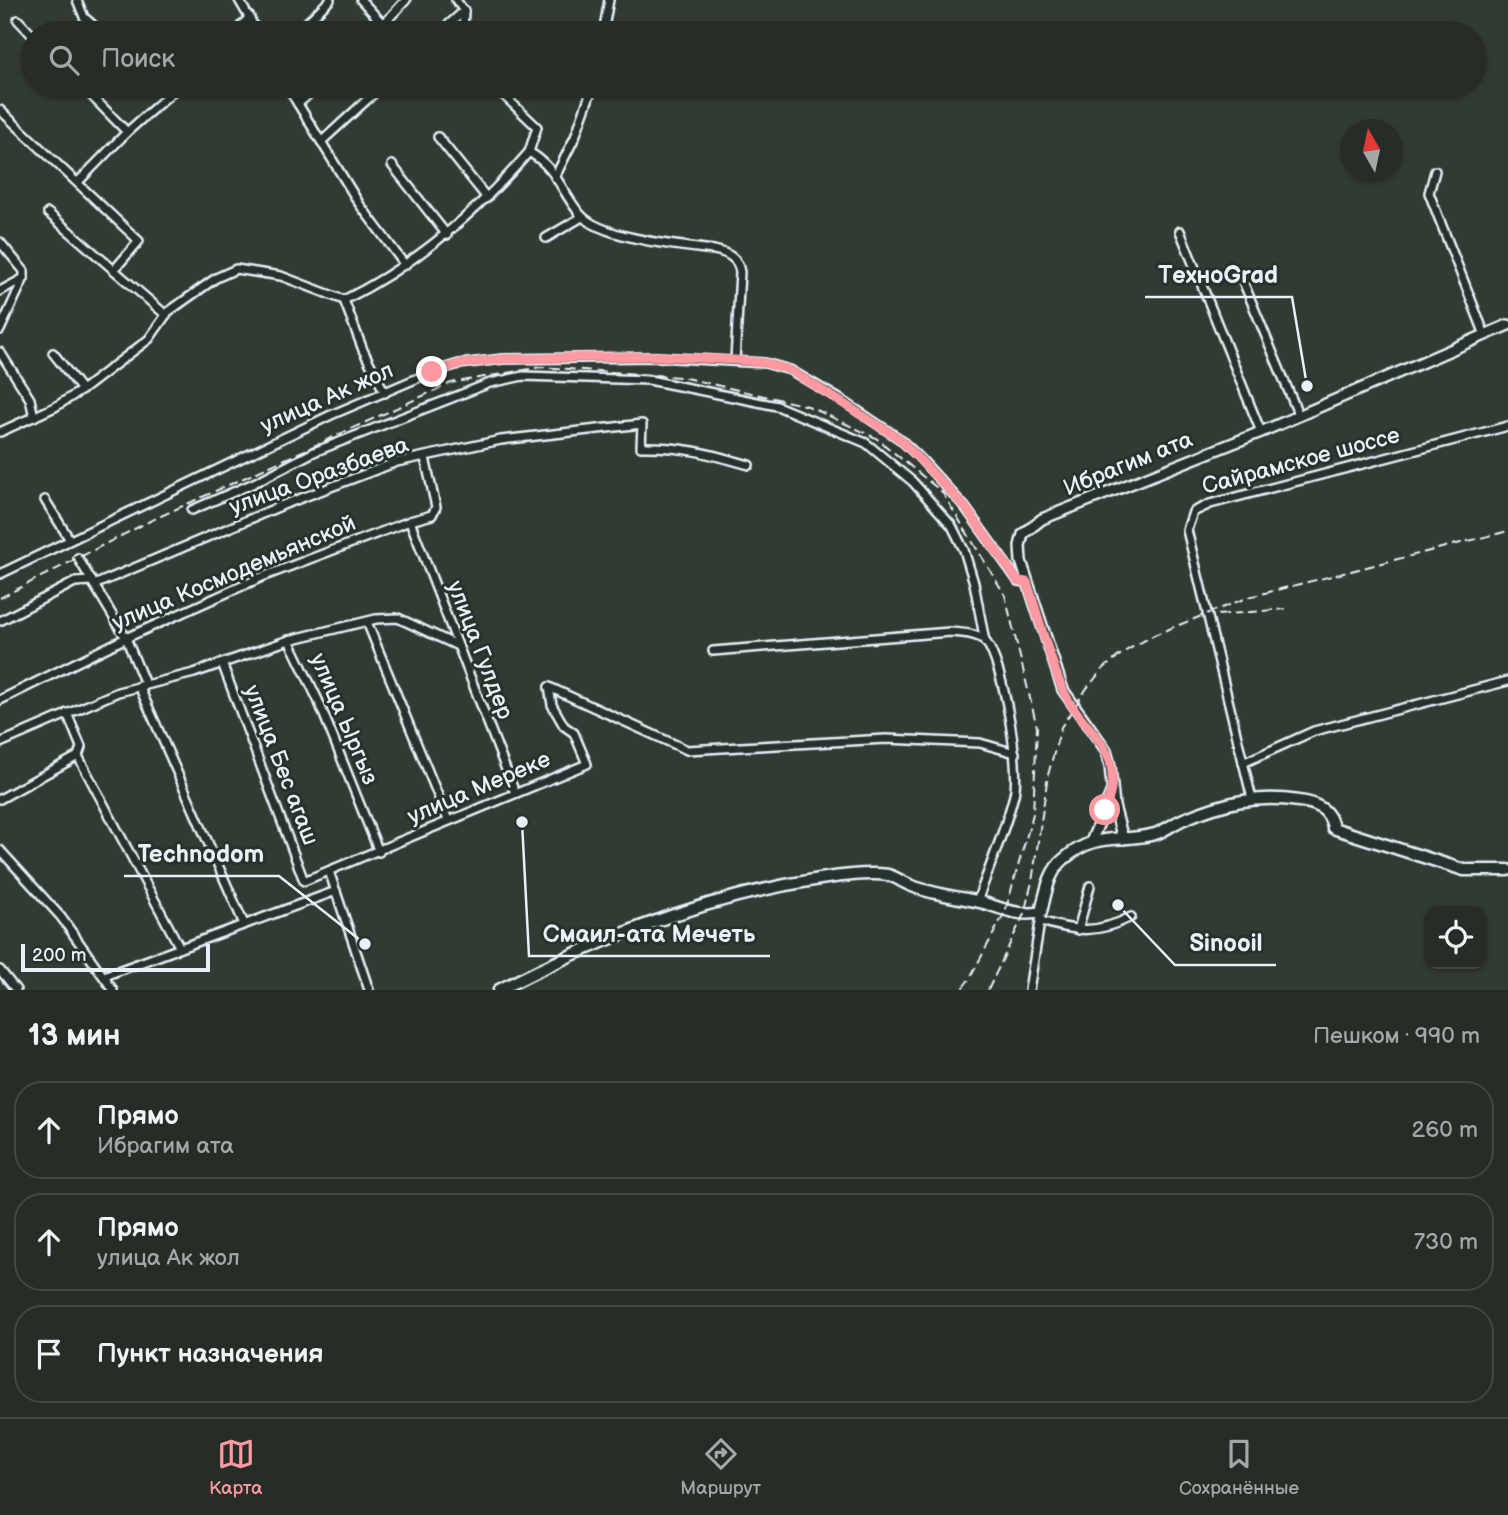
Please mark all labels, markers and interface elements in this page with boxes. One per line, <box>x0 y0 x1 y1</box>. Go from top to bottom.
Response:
search box <box>21 21 1487 98</box>
icon: search <box>45 41 83 79</box>
text: Поиск <box>101 44 175 75</box>
north arrow <box>1340 119 1403 182</box>
callout: ТехноGrad <box>1145 252 1292 297</box>
text: ТехноGrad <box>1158 261 1278 290</box>
street label: улица Ак жол <box>256 356 398 440</box>
route end <box>416 356 447 387</box>
street label: Сайрамское шоссе <box>1199 421 1403 501</box>
street label: Ибрагим ата <box>1059 425 1197 503</box>
street label: улица Оразбаева <box>226 430 413 521</box>
street label: улица Космодемьянской <box>108 509 360 637</box>
street label: улица Гулдер <box>441 577 519 723</box>
street label: улица Ыргыз <box>304 649 384 789</box>
street label: улица Бес агаш <box>238 681 324 849</box>
street label: улица Мереке <box>403 745 555 831</box>
route start <box>1089 794 1120 825</box>
callout: Technodom <box>124 831 279 876</box>
text: Technodom <box>138 840 264 869</box>
map controls <box>1424 906 1487 969</box>
button: locate <box>1424 906 1487 969</box>
callout: Смаил-ата Мечеть <box>529 911 770 956</box>
text: Смаил-ата Мечеть <box>543 920 756 949</box>
callout: Sinooil <box>1175 920 1276 965</box>
text: Sinooil <box>1189 929 1263 958</box>
scale bar <box>21 941 210 973</box>
text: 200 m <box>32 944 86 967</box>
text: 13 мин <box>28 1018 121 1054</box>
text: Пешком · 990 m <box>1313 1022 1480 1050</box>
text: Прямо <box>97 1101 179 1132</box>
icon: ahead <box>30 1111 68 1149</box>
text: 260 m <box>1412 1116 1478 1144</box>
text: Ибрагим ата <box>97 1132 234 1160</box>
text: Прямо <box>97 1213 179 1244</box>
icon: ahead <box>30 1223 68 1261</box>
text: 730 m <box>1414 1228 1478 1256</box>
text: улица Ак жол <box>97 1244 240 1272</box>
icon: arrive <box>30 1335 68 1373</box>
text: Пункт назначения <box>97 1339 323 1370</box>
tab: Карта <box>209 1435 262 1500</box>
tab: Маршрут <box>680 1435 761 1500</box>
tab: Сохранённые <box>1179 1435 1299 1500</box>

